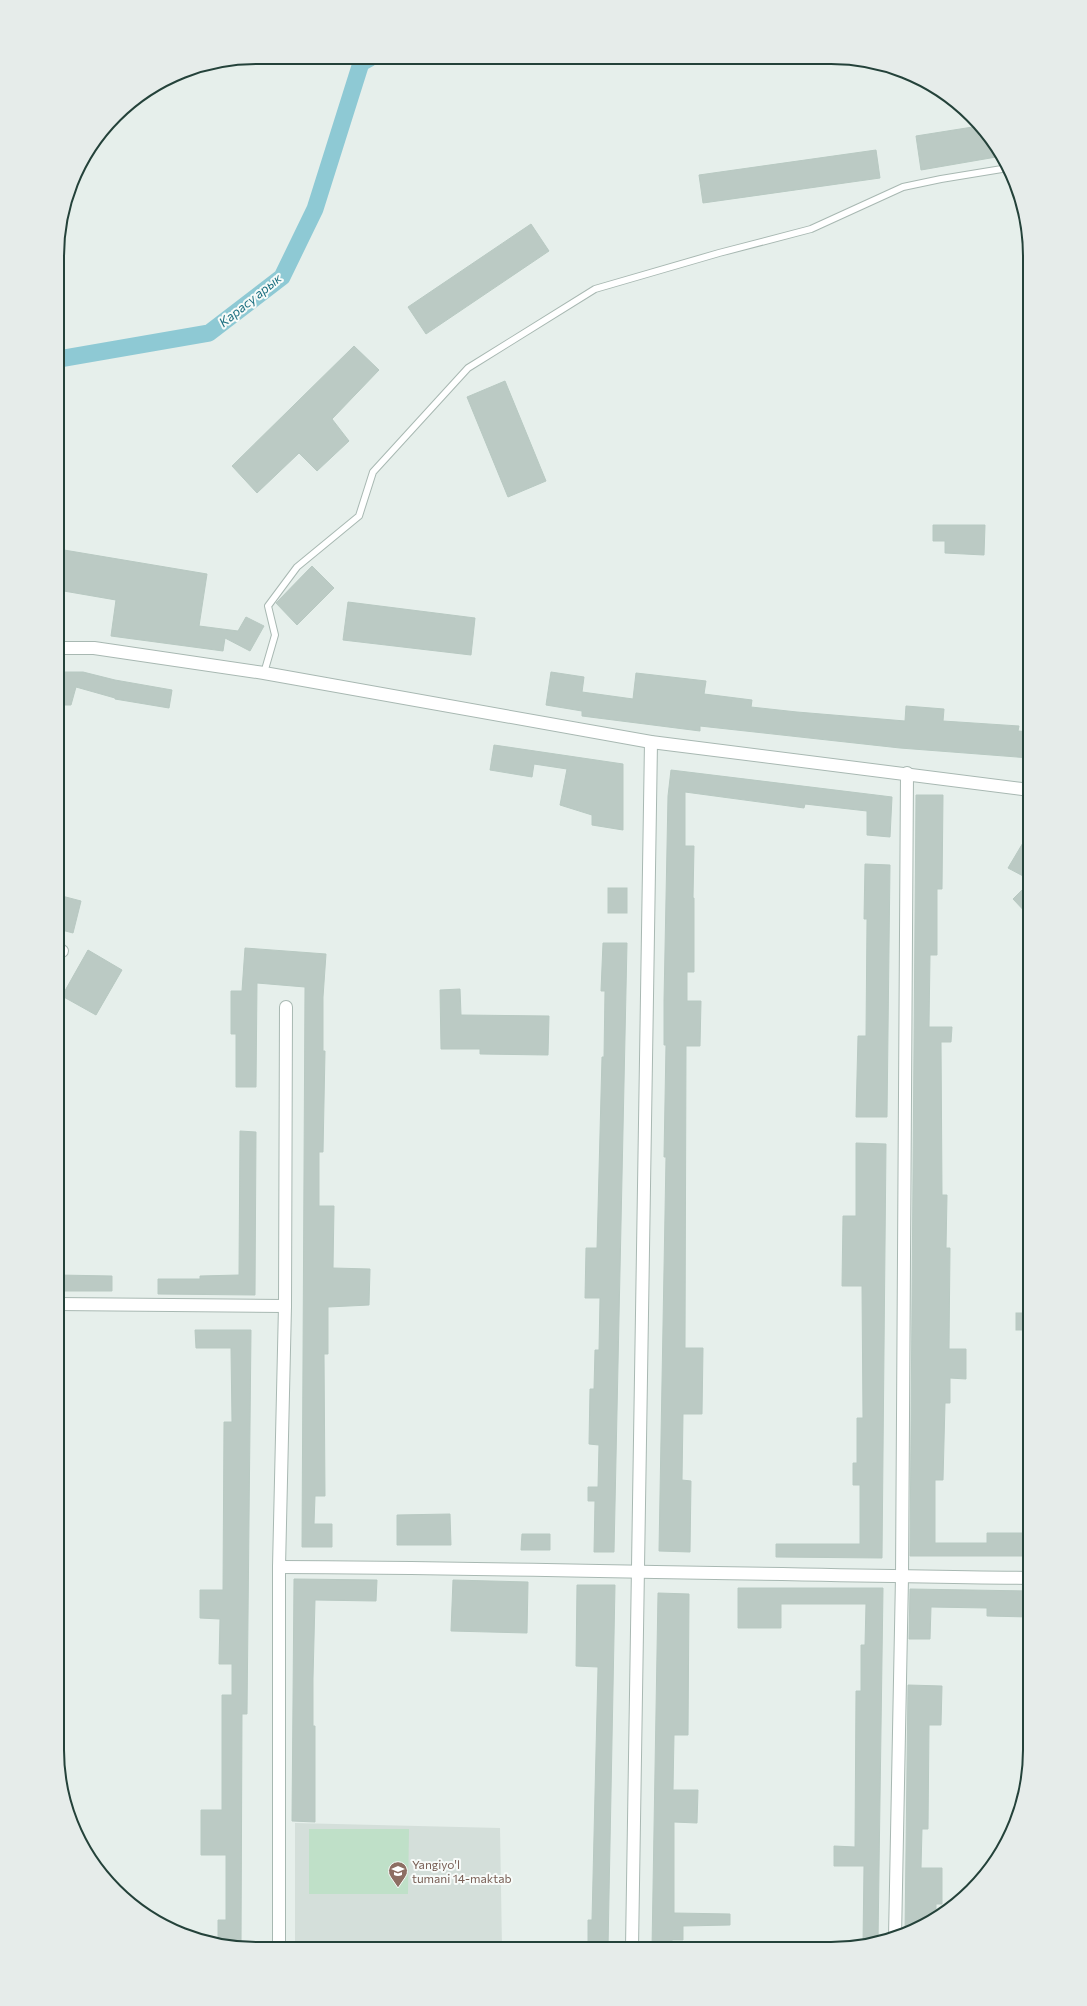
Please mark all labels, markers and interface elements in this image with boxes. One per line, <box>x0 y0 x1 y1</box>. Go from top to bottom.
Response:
water label: Карасу арык <box>215 269 285 330</box>
place label: Yangiyo'l tumani 14-maktab <box>412 1857 512 1885</box>
school or university icon: Yangiyo'l tumani 14-maktab <box>387 1860 409 1888</box>

